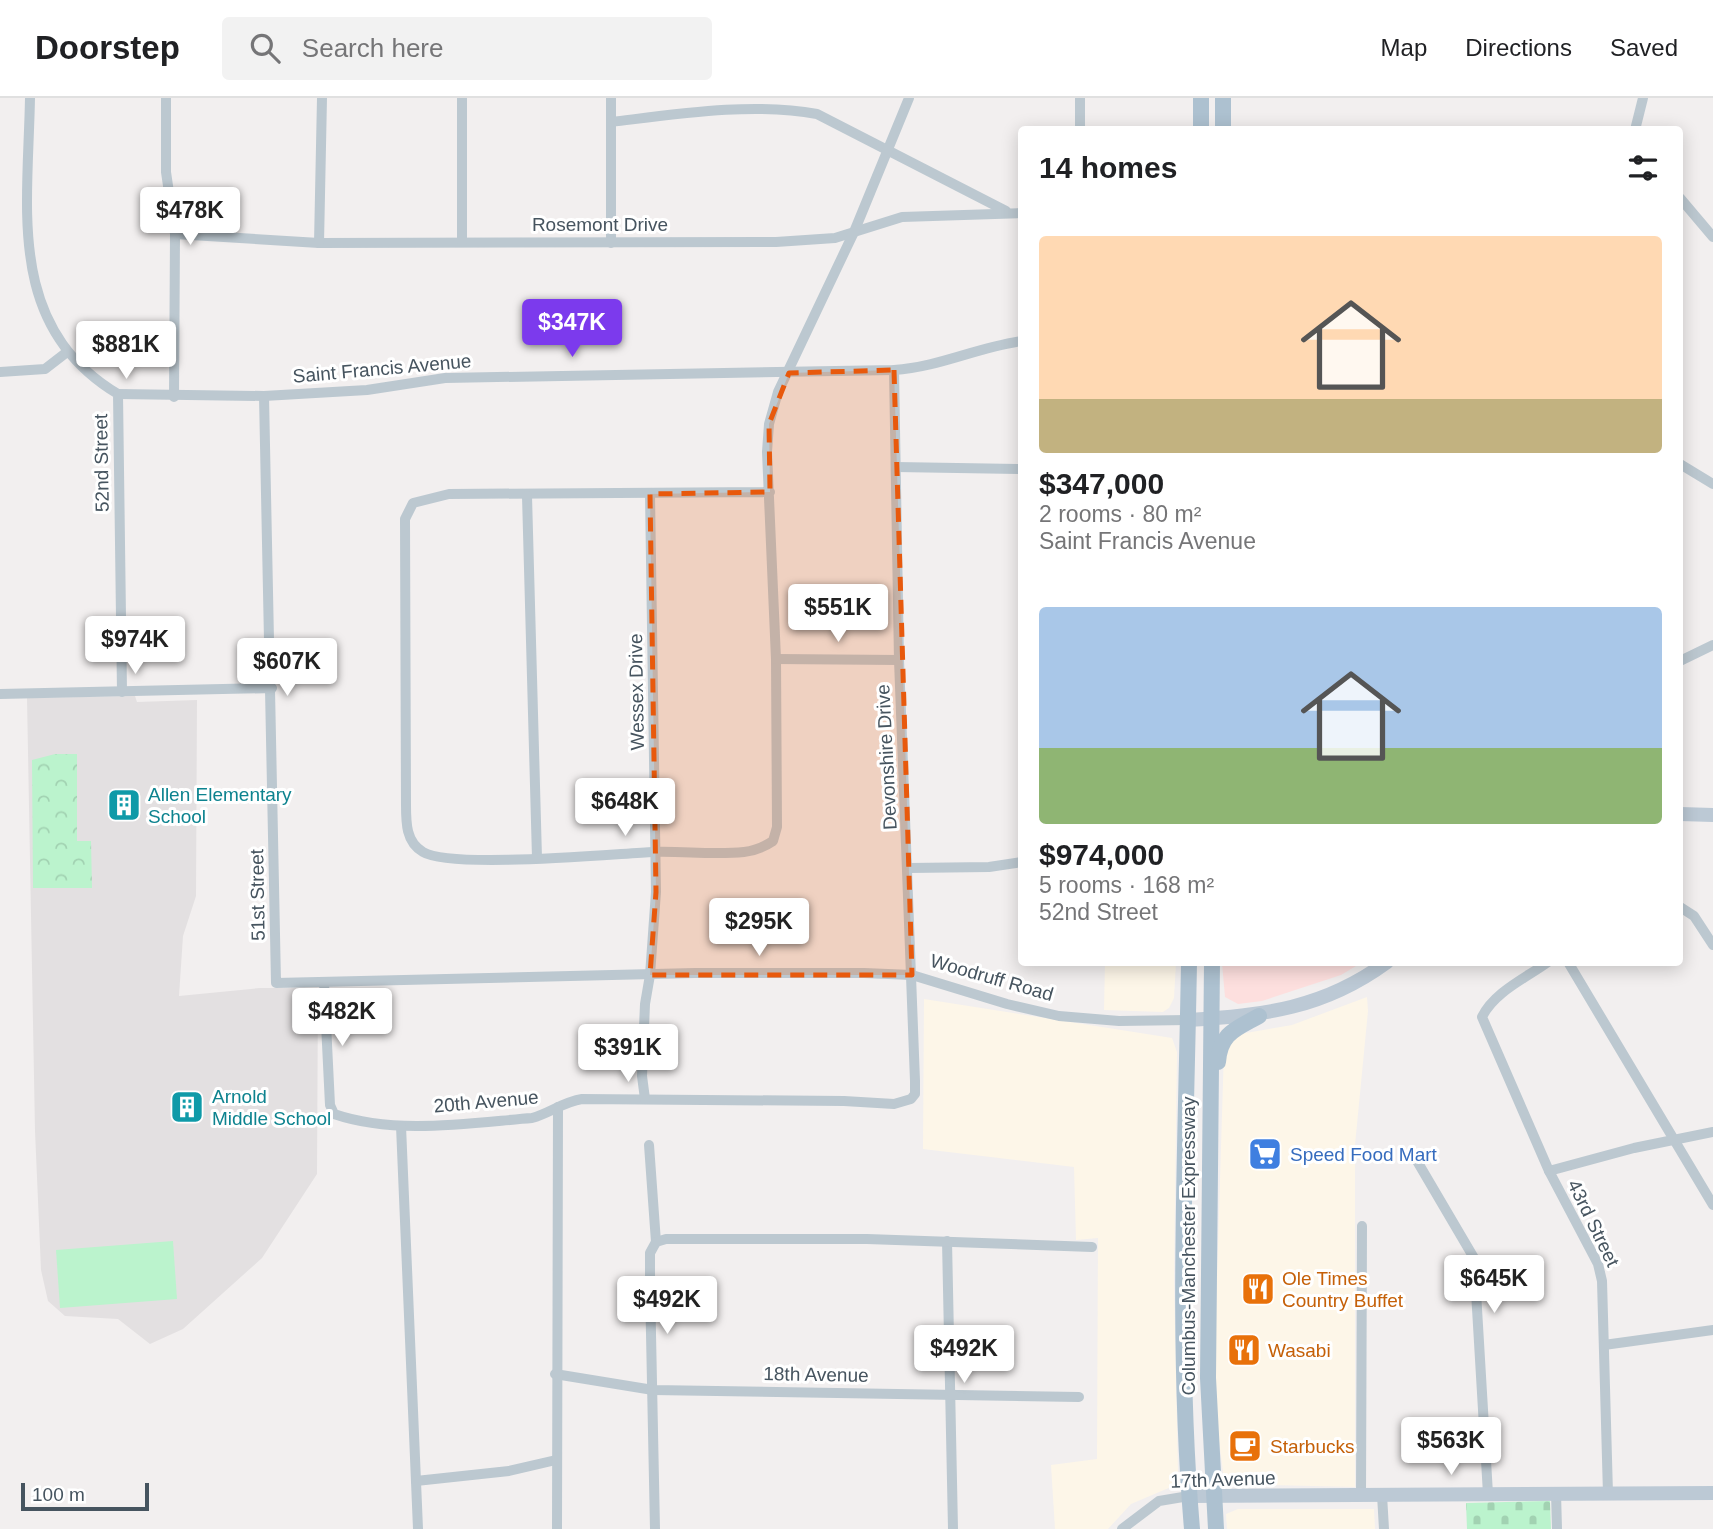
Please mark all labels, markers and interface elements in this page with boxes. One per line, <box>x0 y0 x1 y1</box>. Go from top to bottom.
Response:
search box <box>222 17 712 80</box>
text: Doorstep <box>35 29 180 66</box>
icon: search <box>246 29 284 67</box>
text: Search here <box>302 33 444 63</box>
text: Map <box>1381 34 1427 61</box>
text: Directions <box>1465 34 1572 61</box>
text: Saved <box>1610 34 1678 61</box>
icon: filters <box>1624 149 1662 187</box>
text: 14 homes <box>1039 151 1177 184</box>
pin: $478K <box>141 188 239 247</box>
text: $478K <box>156 197 224 223</box>
street label: Rosemont Drive <box>532 214 668 235</box>
icon: home <box>1288 282 1414 408</box>
pin: $347K <box>523 300 621 359</box>
text: $347K <box>538 309 606 335</box>
pin: $881K <box>77 322 175 381</box>
text: $881K <box>92 331 160 357</box>
street label: Saint Francis Avenue <box>292 350 472 387</box>
street label: 52nd Street <box>90 413 113 512</box>
text: $347,000 <box>1039 467 1164 500</box>
text: 2 rooms · 80 m² <box>1039 501 1201 527</box>
text: Saint Francis Avenue <box>1039 528 1256 554</box>
pin: $551K <box>789 584 887 644</box>
text: $551K <box>804 594 872 620</box>
pin: $974K <box>86 616 184 676</box>
text: $974K <box>101 626 169 652</box>
street label: Wessex Drive <box>625 633 648 751</box>
pin: $607K <box>238 638 336 698</box>
text: $607K <box>253 648 321 674</box>
icon: home <box>1288 653 1414 779</box>
street label: Devonshire Drive <box>872 684 901 830</box>
pin: $648K <box>576 778 674 838</box>
place label: Allen Elementary School <box>148 784 292 827</box>
building icon: Allen Elementary School <box>105 786 143 824</box>
text: $648K <box>591 788 659 814</box>
text: $974,000 <box>1039 838 1164 871</box>
street label: 51st Street <box>246 848 269 941</box>
text: 5 rooms · 168 m² <box>1039 872 1214 898</box>
pin: $295K <box>710 898 808 958</box>
text: 52nd Street <box>1039 899 1158 925</box>
text: $295K <box>725 908 793 934</box>
street label: Woodruff Road <box>928 950 1056 1005</box>
pin: $482K <box>293 988 391 1048</box>
text: $482K <box>308 998 376 1024</box>
pin: $391K <box>579 1024 677 1084</box>
text: $391K <box>594 1034 662 1060</box>
place label: Arnold Middle School <box>212 1086 331 1129</box>
street label: 20th Avenue <box>433 1086 539 1117</box>
building icon: Arnold Middle School <box>168 1088 206 1126</box>
street label: Columbus-Manchester Expressway <box>1178 1096 1199 1395</box>
supermarket icon: Speed Food Mart <box>1246 1135 1284 1173</box>
place label: Speed Food Mart <box>1290 1144 1438 1165</box>
street label: 43rd Street <box>1564 1176 1624 1271</box>
pin: $645K <box>1445 1256 1543 1315</box>
text: $645K <box>1460 1265 1528 1291</box>
place label: Ole Times Country Buffet <box>1282 1268 1404 1311</box>
restaurant icon: Ole Times Country Buffet <box>1239 1270 1277 1308</box>
pin: $492K <box>618 1276 716 1336</box>
text: $492K <box>633 1286 701 1312</box>
pin: $492K <box>915 1326 1013 1385</box>
restaurant icon: Wasabi <box>1225 1331 1263 1369</box>
text: $492K <box>930 1335 998 1361</box>
place label: Wasabi <box>1268 1340 1331 1361</box>
street label: 18th Avenue <box>763 1363 869 1386</box>
pin: $563K <box>1402 1418 1500 1477</box>
cafe icon: Starbucks <box>1226 1427 1264 1465</box>
text: $563K <box>1417 1427 1485 1453</box>
place label: Starbucks <box>1270 1436 1354 1457</box>
street label: 17th Avenue <box>1170 1467 1276 1492</box>
scale bar <box>21 1480 149 1512</box>
text: 100 m <box>32 1484 85 1505</box>

